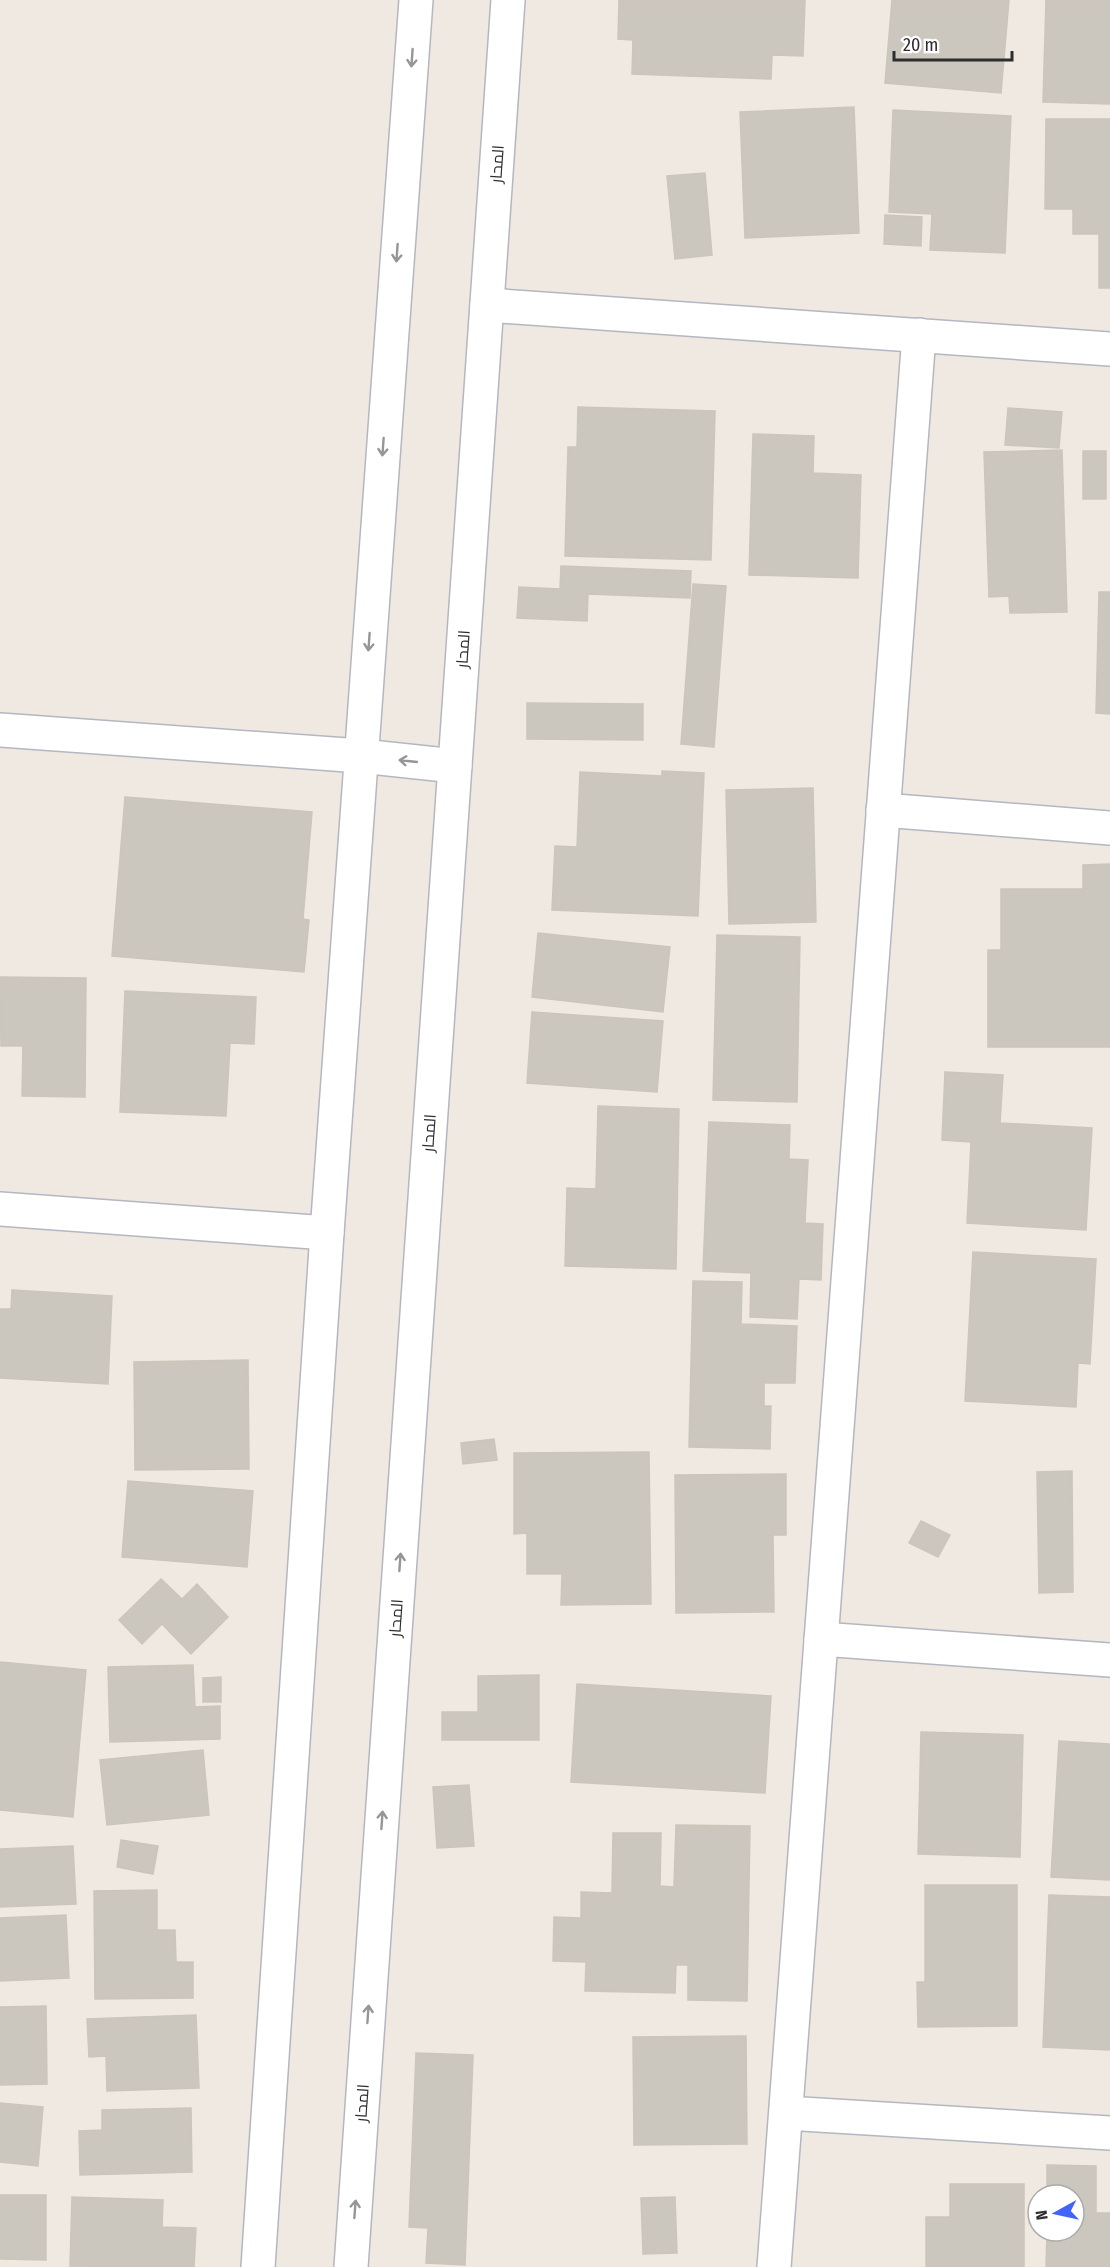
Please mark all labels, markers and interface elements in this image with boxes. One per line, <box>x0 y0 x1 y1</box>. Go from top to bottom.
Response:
scale bar <box>894 24 1012 62</box>
text: 20 m <box>903 34 938 56</box>
one-way arrow <box>406 48 417 68</box>
street label: المحار <box>486 144 508 185</box>
one-way arrow <box>392 242 403 262</box>
one-way arrow <box>378 437 389 457</box>
street label: المحار <box>452 629 474 670</box>
one-way arrow <box>363 631 374 651</box>
one-way arrow <box>398 756 418 767</box>
street label: المحار <box>418 1113 440 1154</box>
one-way arrow <box>394 1553 405 1573</box>
street label: المحار <box>385 1598 407 1639</box>
one-way arrow <box>376 1810 387 1830</box>
one-way arrow <box>363 2005 374 2025</box>
street label: المحار <box>351 2083 373 2124</box>
north arrow <box>1026 2183 1086 2243</box>
one-way arrow <box>349 2199 360 2219</box>
text: N <box>1032 2209 1052 2221</box>

